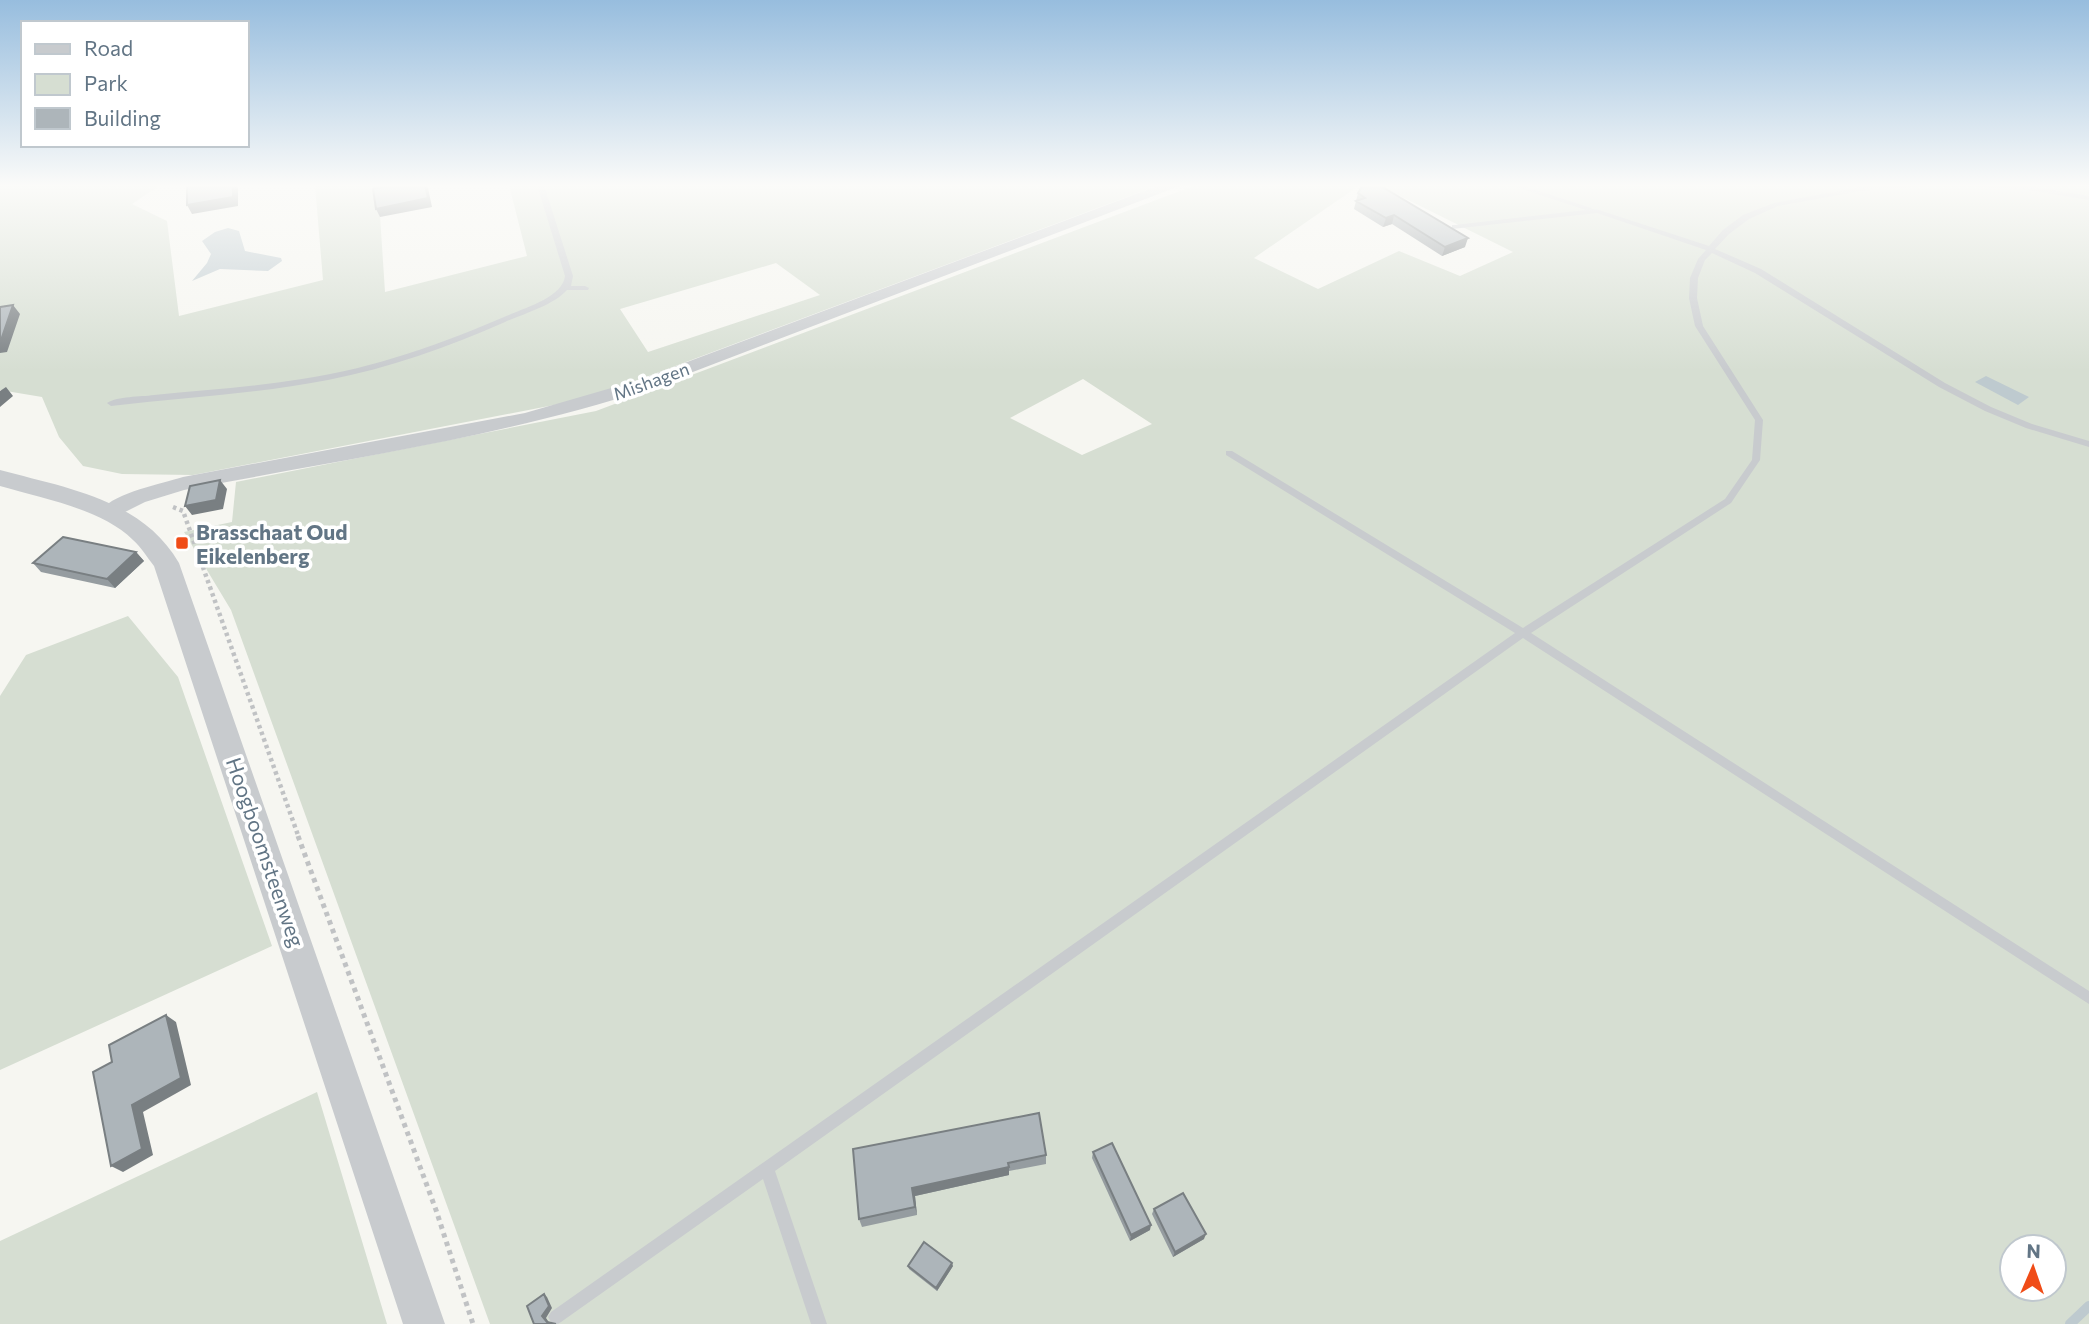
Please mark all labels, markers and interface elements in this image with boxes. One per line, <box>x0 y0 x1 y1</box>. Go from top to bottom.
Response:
legend <box>21 21 248 147</box>
text: Road <box>84 35 133 60</box>
text: Park <box>84 70 128 95</box>
text: Building <box>84 105 161 130</box>
street label: Mishagen <box>610 357 692 405</box>
place label: Brasschaat Oud Eikelenberg <box>196 519 348 568</box>
marker: Brasschaat Oud Eikelenberg <box>174 535 190 551</box>
street label: Hoogboomsteenweg <box>222 754 310 950</box>
north arrow <box>1998 1233 2068 1303</box>
text: N <box>2026 1239 2041 1262</box>

